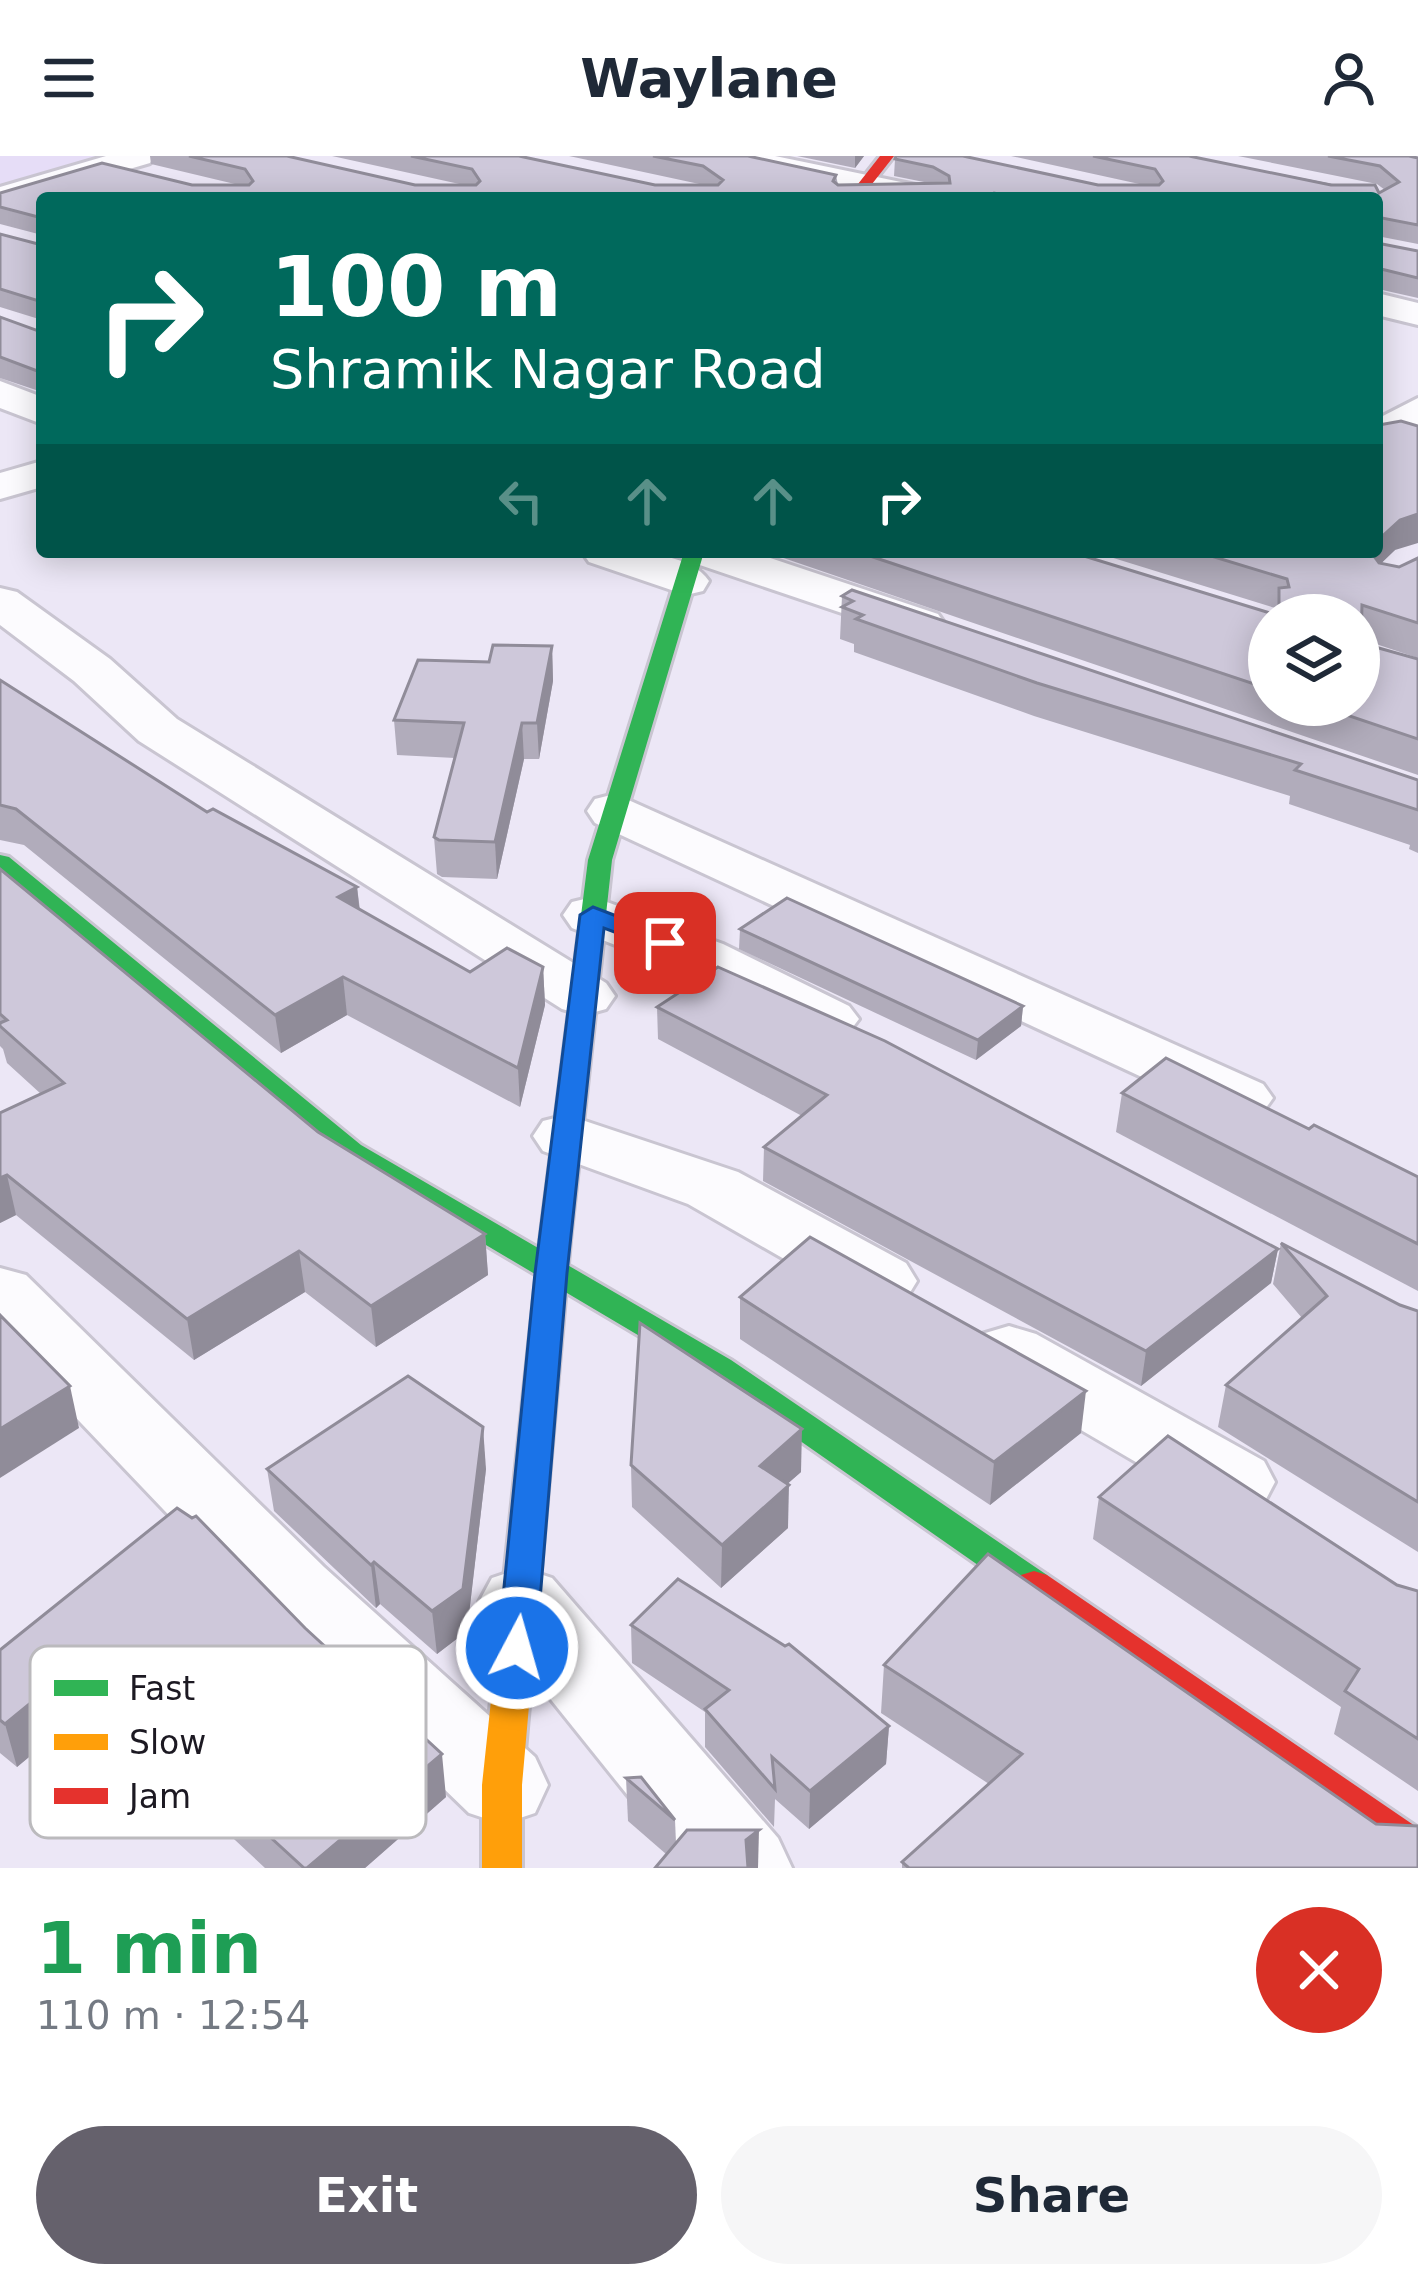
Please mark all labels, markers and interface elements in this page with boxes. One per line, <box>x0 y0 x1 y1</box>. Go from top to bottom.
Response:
icon: menu <box>36 45 102 111</box>
icon: person <box>1316 45 1382 111</box>
text: Waylane <box>580 47 838 110</box>
text: 100 m <box>270 238 562 336</box>
icon: right <box>72 240 228 396</box>
text: Shramik Nagar Road <box>270 338 826 401</box>
icon: left <box>488 468 554 534</box>
icon: ahead <box>614 468 680 534</box>
icon: ahead <box>740 468 806 534</box>
icon: right <box>866 468 932 534</box>
map controls <box>1248 594 1380 726</box>
button: layers <box>1248 594 1380 726</box>
pin <box>614 892 716 994</box>
icon: arrive <box>632 910 698 976</box>
position arrow <box>454 1585 580 1711</box>
legend <box>30 1646 426 1838</box>
text: Fast <box>129 1669 195 1708</box>
text: Slow <box>129 1723 206 1762</box>
text: Jam <box>127 1777 191 1816</box>
text: 1 min <box>36 1906 262 1990</box>
button: close <box>1256 1907 1382 2033</box>
text: 110 m · 12:54 <box>36 1993 310 2038</box>
button: Exit <box>36 2126 697 2264</box>
button: Share <box>721 2126 1382 2264</box>

